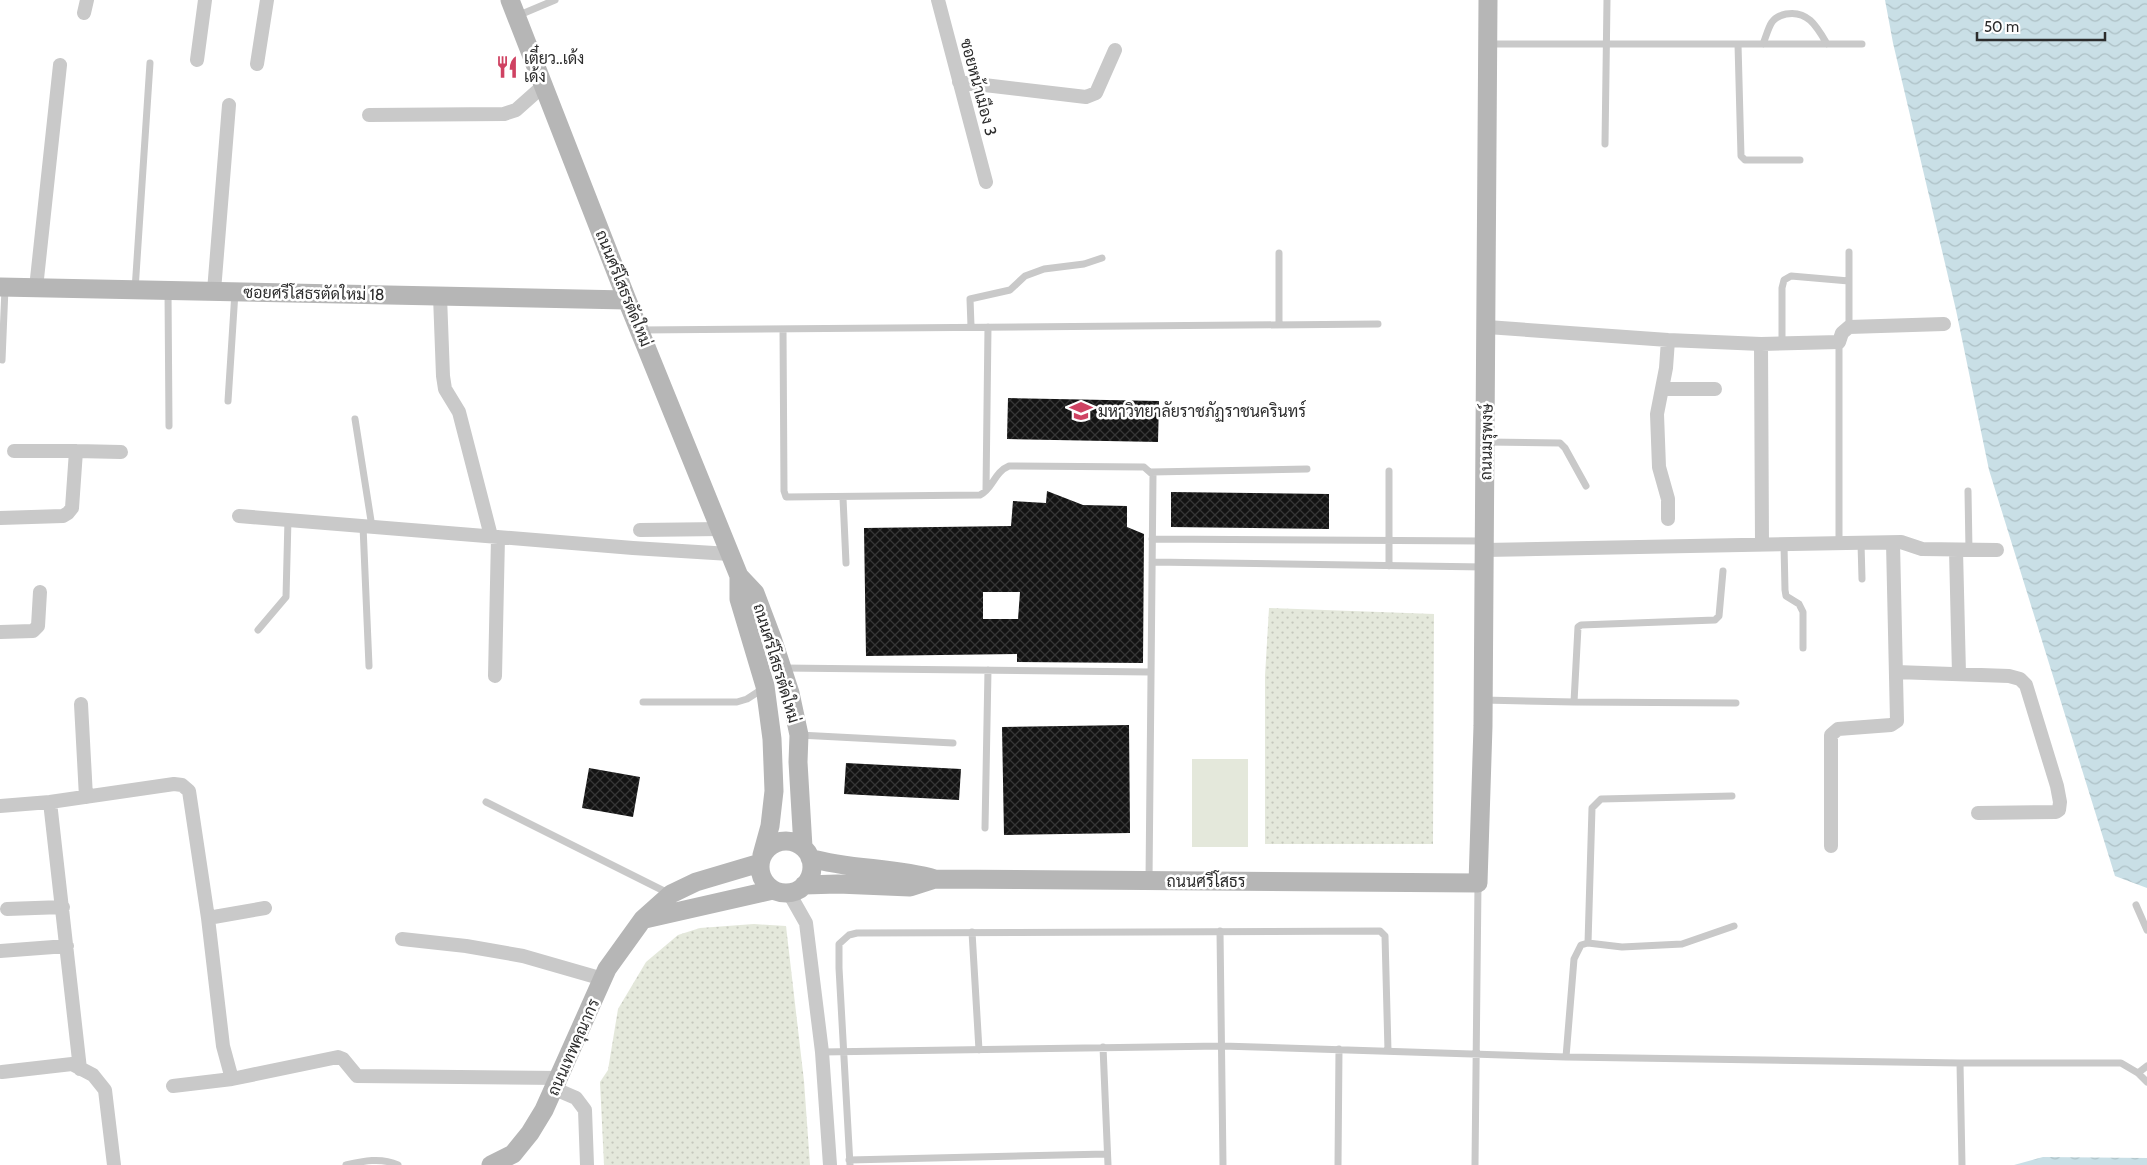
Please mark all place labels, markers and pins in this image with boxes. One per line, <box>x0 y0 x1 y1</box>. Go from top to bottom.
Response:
place label: เตี๋ยว..เด้ง เด้ง <box>524 44 584 86</box>
restaurant icon: เตี๋ยว..เด้ง เด้ง <box>494 54 520 80</box>
school or university icon: มหาวิทยาลัยราชภัฏราชนครินทร์ <box>1068 398 1094 424</box>
place label: มหาวิทยาลัยราชภัฏราชนครินทร์ <box>1098 399 1306 422</box>

